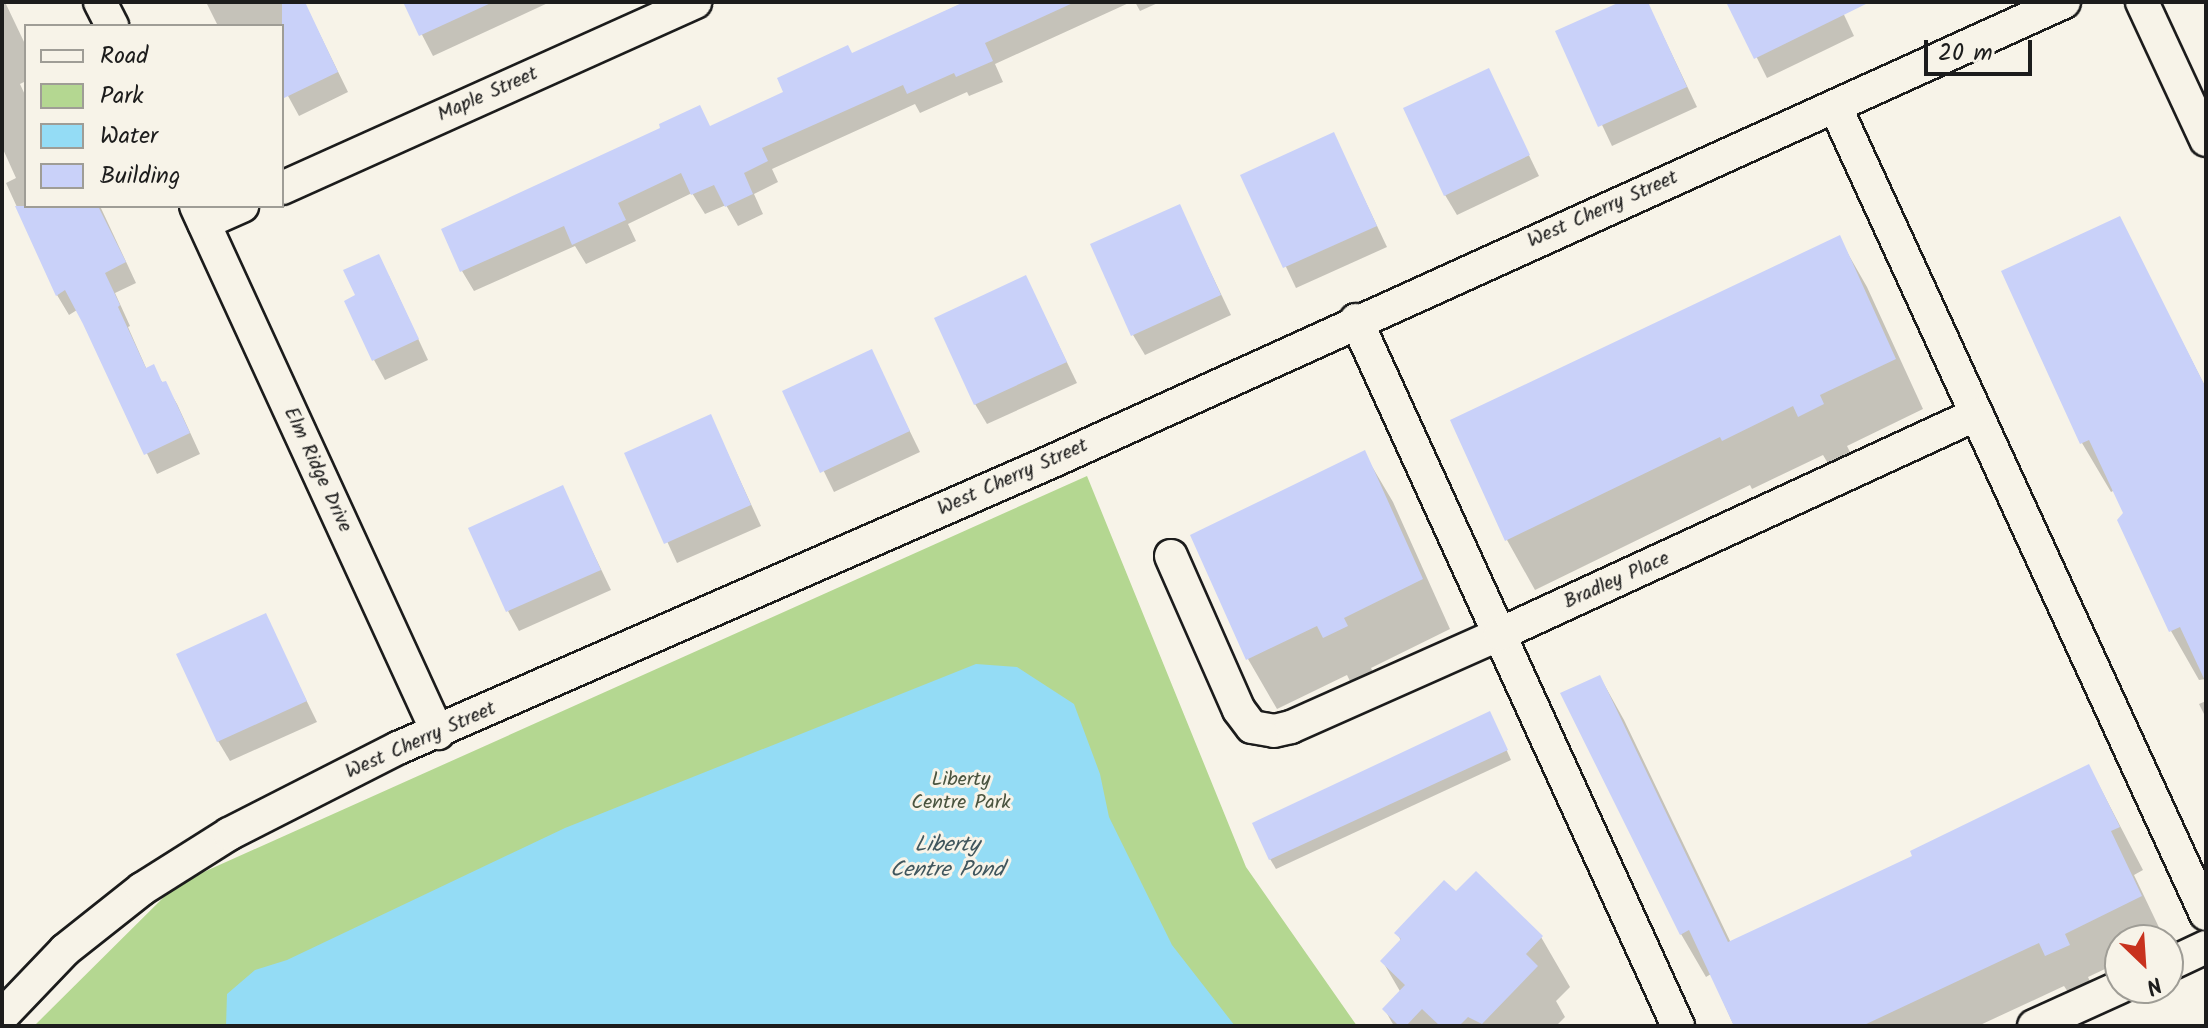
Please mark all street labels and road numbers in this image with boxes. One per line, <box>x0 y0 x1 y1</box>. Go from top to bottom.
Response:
street label: Maple Street <box>434 62 542 128</box>
street label: West Cherry Street <box>1524 166 1682 254</box>
street label: Elm Ridge Drive <box>278 404 356 536</box>
street label: West Cherry Street <box>934 434 1092 522</box>
street label: Bradley Place <box>1560 547 1674 615</box>
street label: West Cherry Street <box>342 697 500 785</box>

